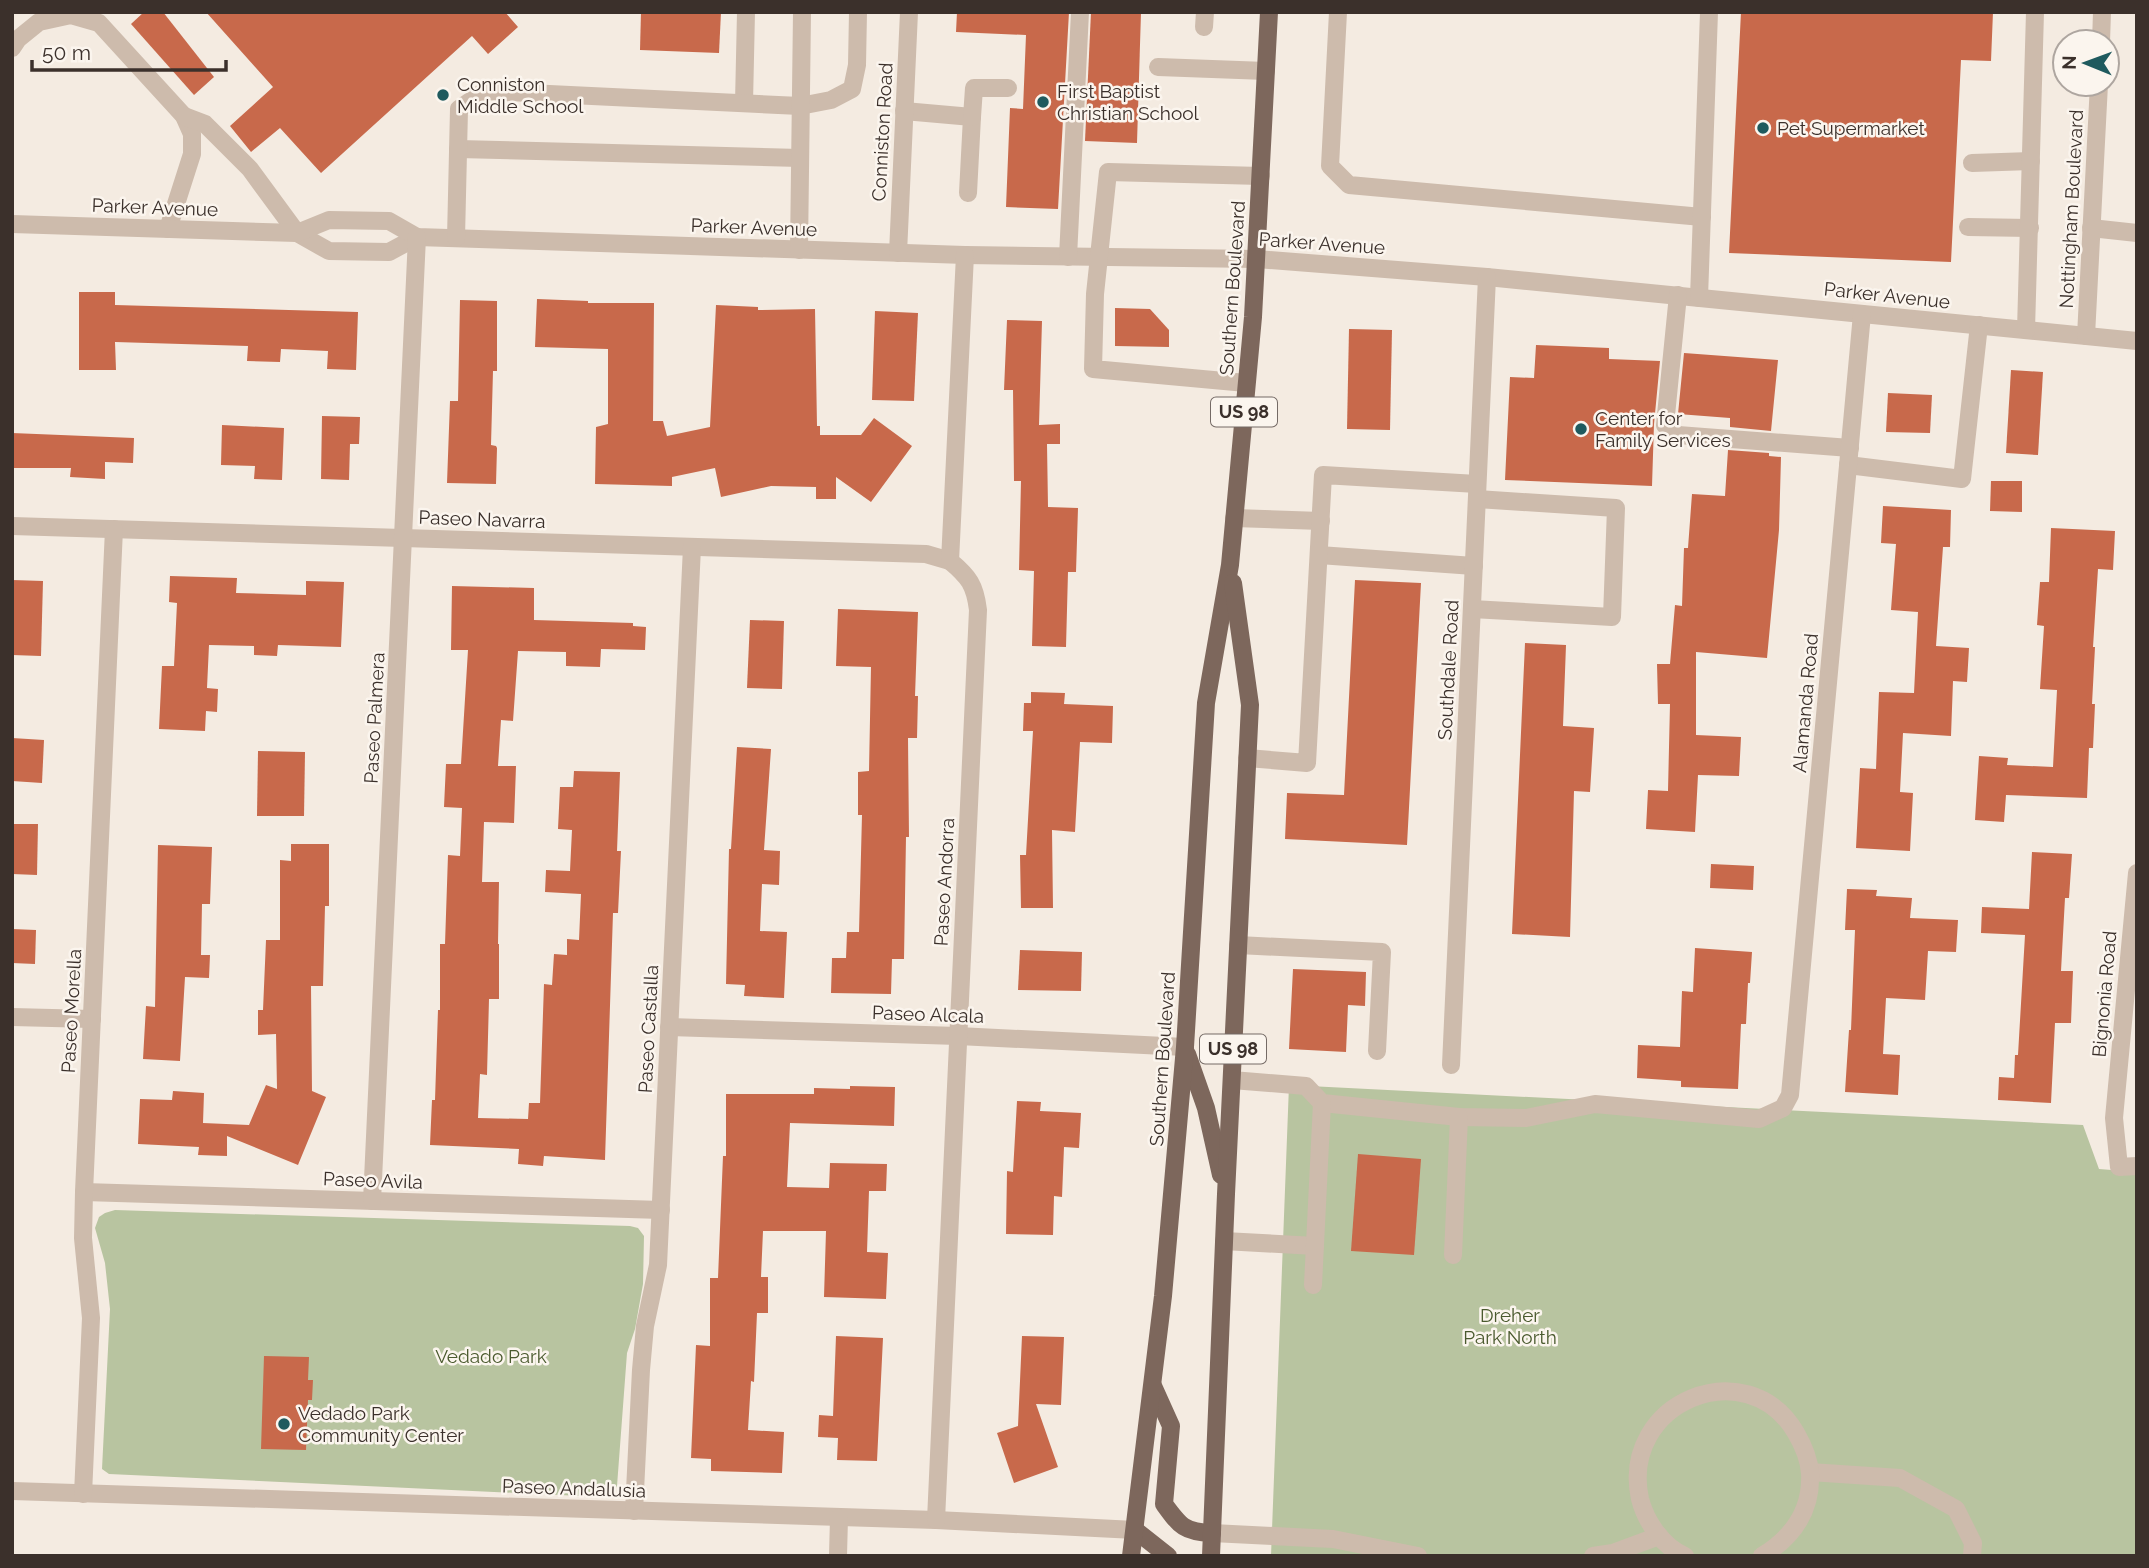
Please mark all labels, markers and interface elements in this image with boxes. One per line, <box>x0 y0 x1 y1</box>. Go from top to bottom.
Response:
scale bar <box>32 28 226 72</box>
north arrow <box>2051 28 2121 98</box>
text: 50 m <box>42 40 91 65</box>
text: N <box>2058 55 2080 70</box>
street label: Conniston Road <box>867 62 897 202</box>
place label: Conniston Middle School <box>457 73 584 117</box>
place label: First Baptist Christian School <box>1057 80 1200 124</box>
marker: Conniston Middle School <box>435 87 451 103</box>
marker: First Baptist Christian School <box>1035 94 1051 110</box>
street label: Nottingham Boulevard <box>2055 109 2087 309</box>
place label: Pet Supermarket <box>1777 117 1925 139</box>
marker: Pet Supermarket <box>1755 120 1771 136</box>
street label: Parker Avenue <box>91 194 219 220</box>
street label: Southern Boulevard <box>1215 200 1249 376</box>
street label: Parker Avenue <box>690 214 818 240</box>
street label: Parker Avenue <box>1258 228 1386 258</box>
street label: Parker Avenue <box>1823 277 1951 313</box>
road number: US 98 <box>1211 398 1277 426</box>
place label: Center for Family Services <box>1595 407 1731 451</box>
marker: Center for Family Services <box>1573 421 1589 437</box>
street label: Paseo Navarra <box>418 506 546 532</box>
street label: Southdale Road <box>1433 599 1463 741</box>
street label: Alamanda Road <box>1788 632 1822 774</box>
street label: Paseo Palmera <box>360 652 388 784</box>
street label: Paseo Andorra <box>930 817 958 947</box>
street label: Bignonia Road <box>2088 930 2120 1058</box>
street label: Paseo Morella <box>57 948 85 1074</box>
street label: Paseo Castalla <box>634 964 662 1094</box>
street label: Southern Boulevard <box>1145 971 1179 1147</box>
street label: Paseo Alcala <box>872 1001 984 1027</box>
road number: US 98 <box>1200 1034 1266 1064</box>
street label: Paseo Avila <box>323 1167 423 1193</box>
park label: Dreher Park North <box>1463 1304 1557 1348</box>
park label: Vedado Park <box>435 1345 547 1367</box>
place label: Vedado Park Community Center <box>298 1402 464 1446</box>
marker: Vedado Park Community Center <box>276 1416 292 1432</box>
street label: Paseo Andalusia <box>502 1474 646 1502</box>

